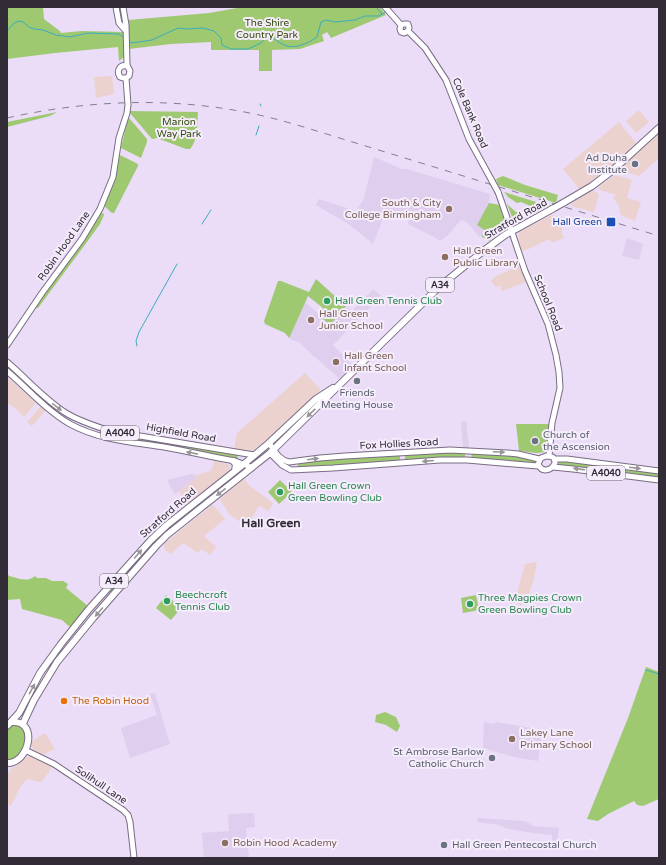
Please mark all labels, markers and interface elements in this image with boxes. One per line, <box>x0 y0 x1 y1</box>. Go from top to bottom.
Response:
park label: The Shire Country Park <box>236 17 298 41</box>
street label: Cole Bank Road <box>450 76 490 150</box>
park label: Marion Way Park <box>157 116 202 140</box>
place label: Ad Duha Institute <box>586 152 627 176</box>
marker: Ad Duha Institute <box>630 159 640 169</box>
street label: Stratford Road <box>483 196 549 242</box>
place label: South & City College Birmingham <box>345 197 442 221</box>
marker: South & City College Birmingham <box>444 204 454 214</box>
street label: Robin Hood Lane <box>35 209 93 283</box>
place label: Hall Green <box>553 216 602 228</box>
marker: Hall Green <box>605 216 617 228</box>
place label: Hall Green Public Library <box>453 245 519 269</box>
marker: Hall Green Public Library <box>440 252 450 262</box>
street label: School Road <box>531 273 565 333</box>
road number: A34 <box>426 278 454 292</box>
place label: Hall Green Tennis Club <box>335 295 442 307</box>
marker: Hall Green Tennis Club <box>322 296 332 306</box>
place label: Hall Green Junior School <box>319 308 383 332</box>
marker: Hall Green Junior School <box>306 315 316 325</box>
place label: Hall Green Infant School <box>344 350 407 374</box>
marker: Hall Green Infant School <box>331 357 341 367</box>
marker: Friends Meeting House <box>352 376 362 386</box>
place label: Friends Meeting House <box>321 387 393 411</box>
one-way arrow <box>52 402 63 411</box>
one-way arrow <box>306 408 316 417</box>
street label: Highfield Road <box>145 421 217 445</box>
road number: A4040 <box>101 426 139 440</box>
place label: Church of the Ascension <box>543 429 610 453</box>
street label: Fox Hollies Road <box>359 436 439 452</box>
marker: Church of the Ascension <box>530 436 540 446</box>
one-way arrow <box>186 449 198 455</box>
one-way arrow <box>493 449 505 456</box>
one-way arrow <box>307 455 319 462</box>
one-way arrow <box>422 458 434 464</box>
one-way arrow <box>629 465 641 471</box>
one-way arrow <box>573 466 585 472</box>
road number: A4040 <box>587 466 625 480</box>
place label: Hall Green Crown Green Bowling Club <box>288 480 382 504</box>
street label: Stratford Road <box>138 485 198 541</box>
marker: Hall Green Crown Green Bowling Club <box>275 487 285 497</box>
one-way arrow <box>216 488 227 496</box>
district label: Hall Green <box>241 516 301 530</box>
one-way arrow <box>133 549 143 559</box>
road number: A34 <box>100 574 128 588</box>
place label: Beechcroft Tennis Club <box>175 589 230 613</box>
place label: Three Magpies Crown Green Bowling Club <box>478 592 582 616</box>
marker: Beechcroft Tennis Club <box>162 596 172 606</box>
marker: Three Magpies Crown Green Bowling Club <box>465 599 475 609</box>
one-way arrow <box>94 606 103 617</box>
one-way arrow <box>28 683 35 694</box>
place label: The Robin Hood <box>72 695 149 707</box>
marker: The Robin Hood <box>59 696 69 706</box>
place label: Lakey Lane Primary School <box>520 727 592 751</box>
marker: Lakey Lane Primary School <box>507 734 517 744</box>
place label: St Ambrose Barlow Catholic Church <box>393 746 484 770</box>
marker: St Ambrose Barlow Catholic Church <box>487 753 497 763</box>
street label: Solihull Lane <box>73 763 130 807</box>
place label: Robin Hood Academy <box>233 837 338 849</box>
marker: Robin Hood Academy <box>220 838 230 848</box>
place label: Hall Green Pentecostal Church <box>452 839 596 851</box>
marker: Hall Green Pentecostal Church <box>439 840 449 850</box>

